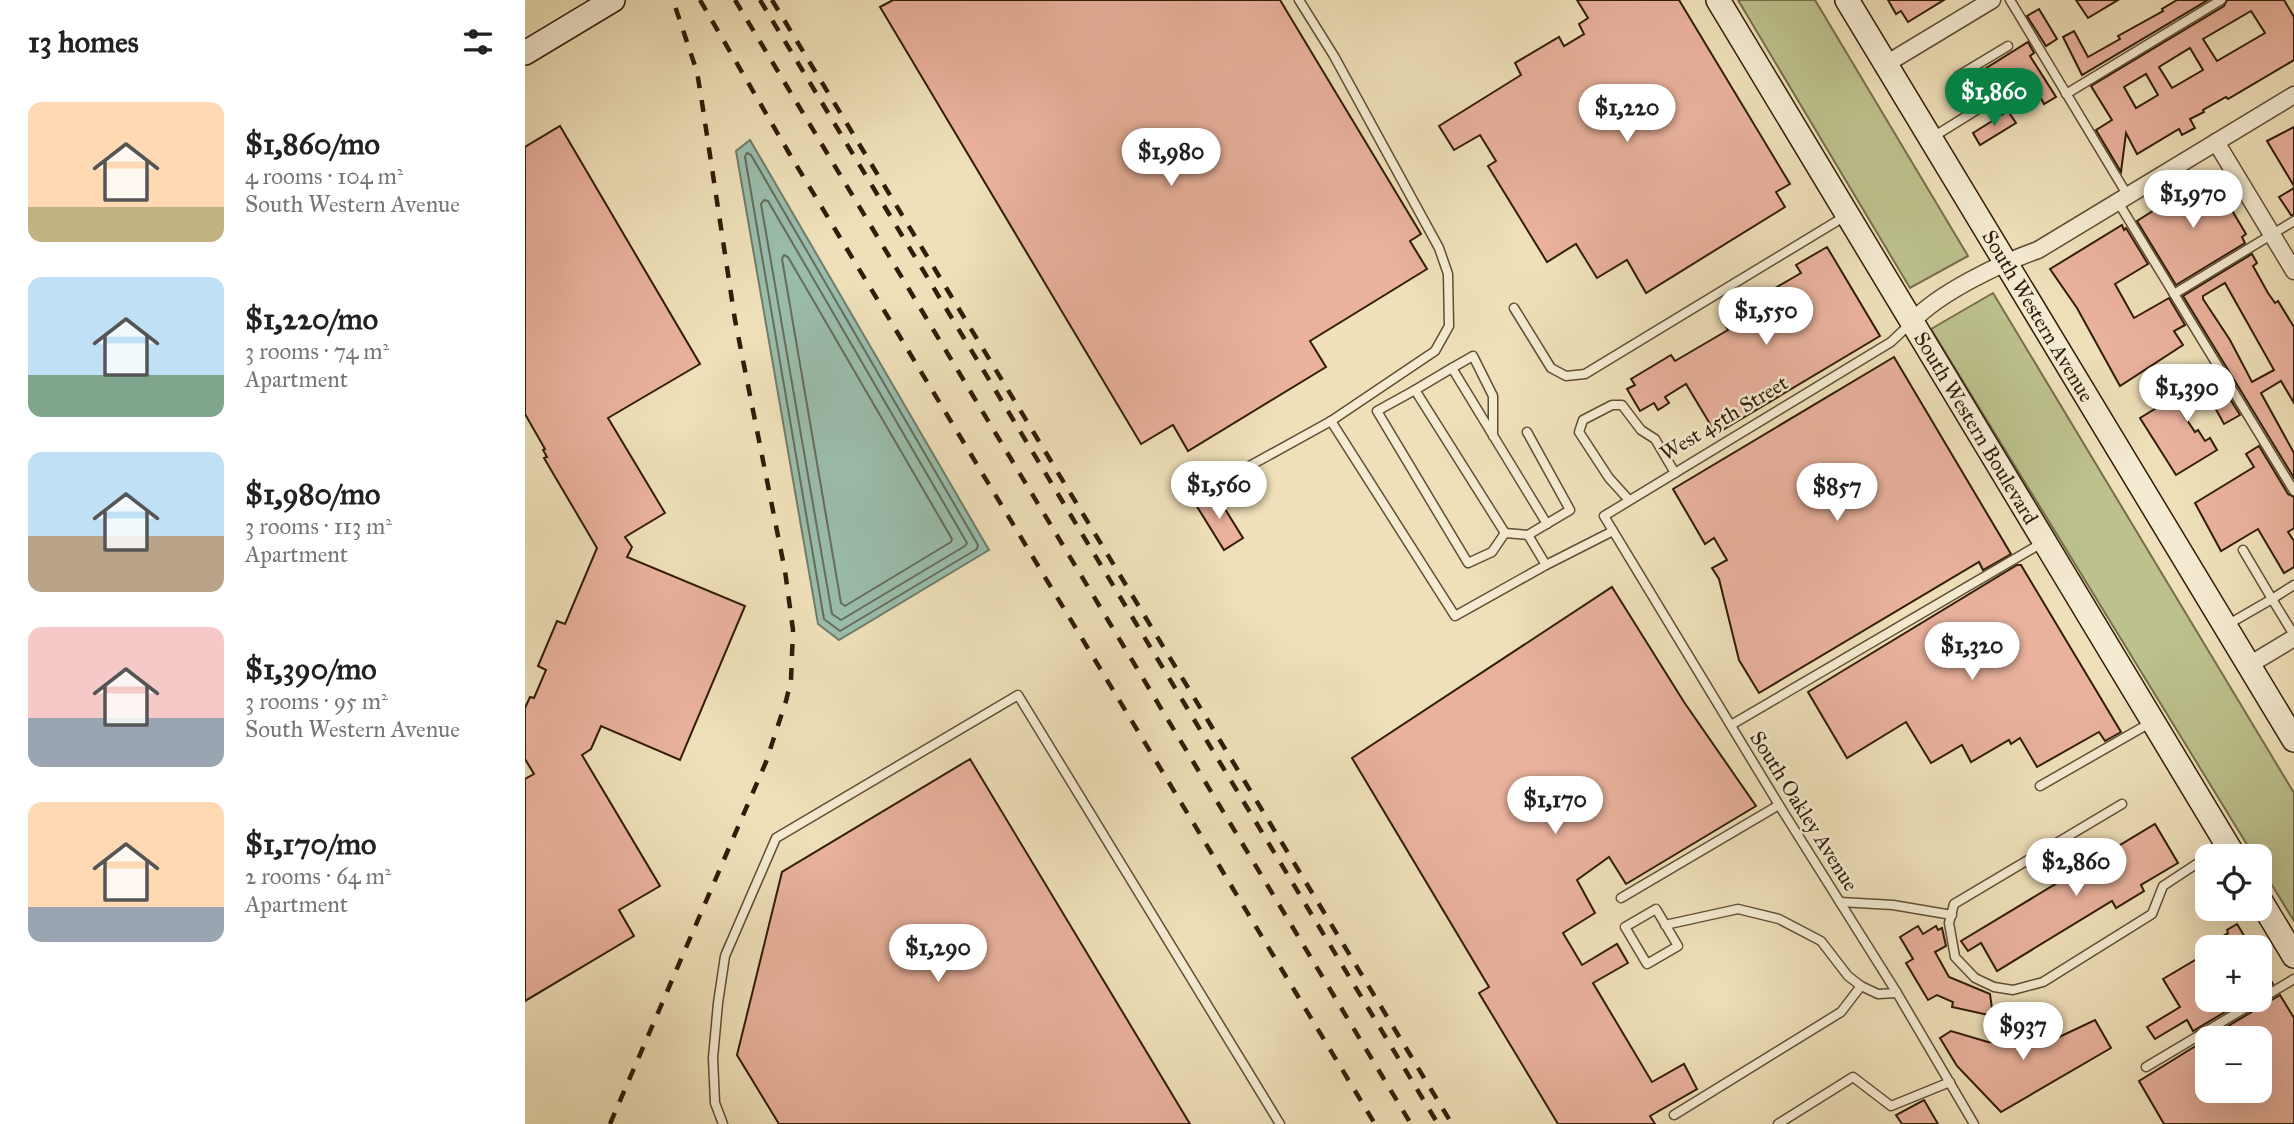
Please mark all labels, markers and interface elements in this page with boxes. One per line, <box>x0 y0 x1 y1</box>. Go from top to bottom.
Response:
icon: filters <box>459 23 497 61</box>
text: 13 homes <box>28 24 139 60</box>
pin: $1,860 <box>1937 68 2051 128</box>
text: $1,860 <box>1961 77 2027 105</box>
pin: $1,220 <box>1570 85 1684 144</box>
text: $1,220 <box>1595 93 1659 121</box>
text: $1,860/mo <box>245 126 380 162</box>
pin: $1,980 <box>1114 128 1228 188</box>
icon: home <box>84 130 168 214</box>
text: $1,980 <box>1138 137 1204 165</box>
text: 4 rooms · 104 m² <box>245 162 404 190</box>
pin: $1,970 <box>2136 170 2250 230</box>
text: $1,970 <box>2160 179 2226 207</box>
text: South Western Avenue <box>245 190 460 218</box>
street label: South Western Avenue <box>1976 225 2100 407</box>
pin: $1,550 <box>1709 288 1823 347</box>
text: $1,550 <box>1734 296 1798 324</box>
text: $1,220/mo <box>245 301 378 337</box>
icon: home <box>84 305 168 389</box>
street label: South Western Boulevard <box>1908 327 2044 530</box>
text: 3 rooms · 74 m² <box>245 337 389 365</box>
pin: $1,390 <box>2130 364 2244 424</box>
text: Apartment <box>245 365 348 393</box>
street label: West 45th Street <box>1655 369 1793 466</box>
text: $1,390 <box>2155 373 2219 401</box>
pin: $1,560 <box>1162 462 1276 521</box>
pin: $857 <box>1796 463 1878 523</box>
text: $1,560 <box>1187 470 1251 498</box>
text: $857 <box>1813 472 1862 500</box>
text: $1,980/mo <box>245 476 380 512</box>
icon: home <box>84 480 168 564</box>
text: 3 rooms · 113 m² <box>245 512 392 540</box>
text: Apartment <box>245 540 348 568</box>
pin: $1,320 <box>1915 622 2029 682</box>
text: $1,320 <box>1941 631 2003 659</box>
text: $1,390/mo <box>245 651 377 687</box>
icon: home <box>84 655 168 739</box>
text: 3 rooms · 95 m² <box>245 687 388 715</box>
text: South Western Avenue <box>245 715 460 743</box>
street label: South Oakley Avenue <box>1744 726 1864 896</box>
pin: $1,170 <box>1498 776 1612 836</box>
text: $1,170 <box>1523 785 1587 813</box>
text: $1,170/mo <box>245 826 376 862</box>
icon: home <box>84 830 168 914</box>
pin: $2,860 <box>2019 838 2133 898</box>
map controls <box>2195 844 2272 1103</box>
button: locate <box>2195 844 2272 921</box>
text: $2,860 <box>2042 847 2110 875</box>
text: 2 rooms · 64 m² <box>245 862 391 890</box>
text: Apartment <box>245 890 348 918</box>
pin: $1,290 <box>881 925 995 984</box>
text: $1,290 <box>905 933 971 961</box>
button: + <box>2195 935 2272 1012</box>
pin: $937 <box>1982 1002 2064 1062</box>
text: $937 <box>1999 1011 2047 1039</box>
button: − <box>2195 1026 2272 1103</box>

